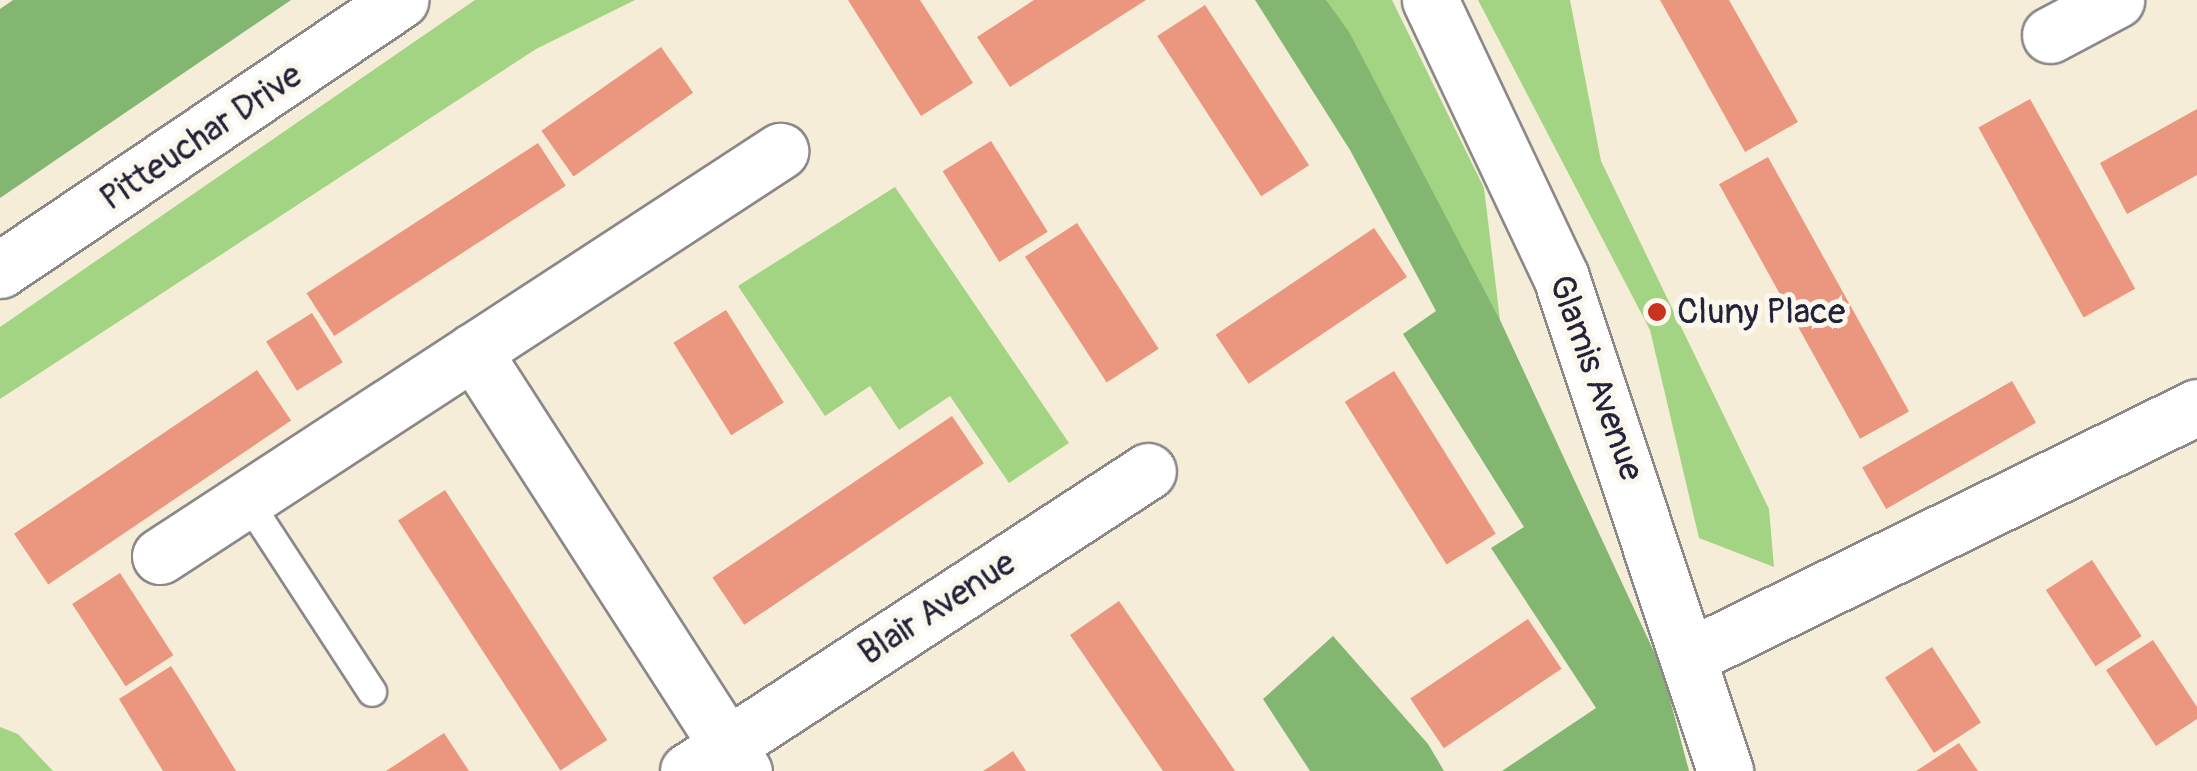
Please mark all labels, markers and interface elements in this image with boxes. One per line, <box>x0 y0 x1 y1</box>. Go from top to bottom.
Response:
street label: Pitteuchar Drive <box>92 54 310 220</box>
street label: Glamis Avenue <box>1539 270 1653 486</box>
place label: Cluny Place <box>1677 291 1845 333</box>
marker: Cluny Place <box>1646 301 1668 323</box>
street label: Blair Avenue <box>851 542 1023 674</box>

